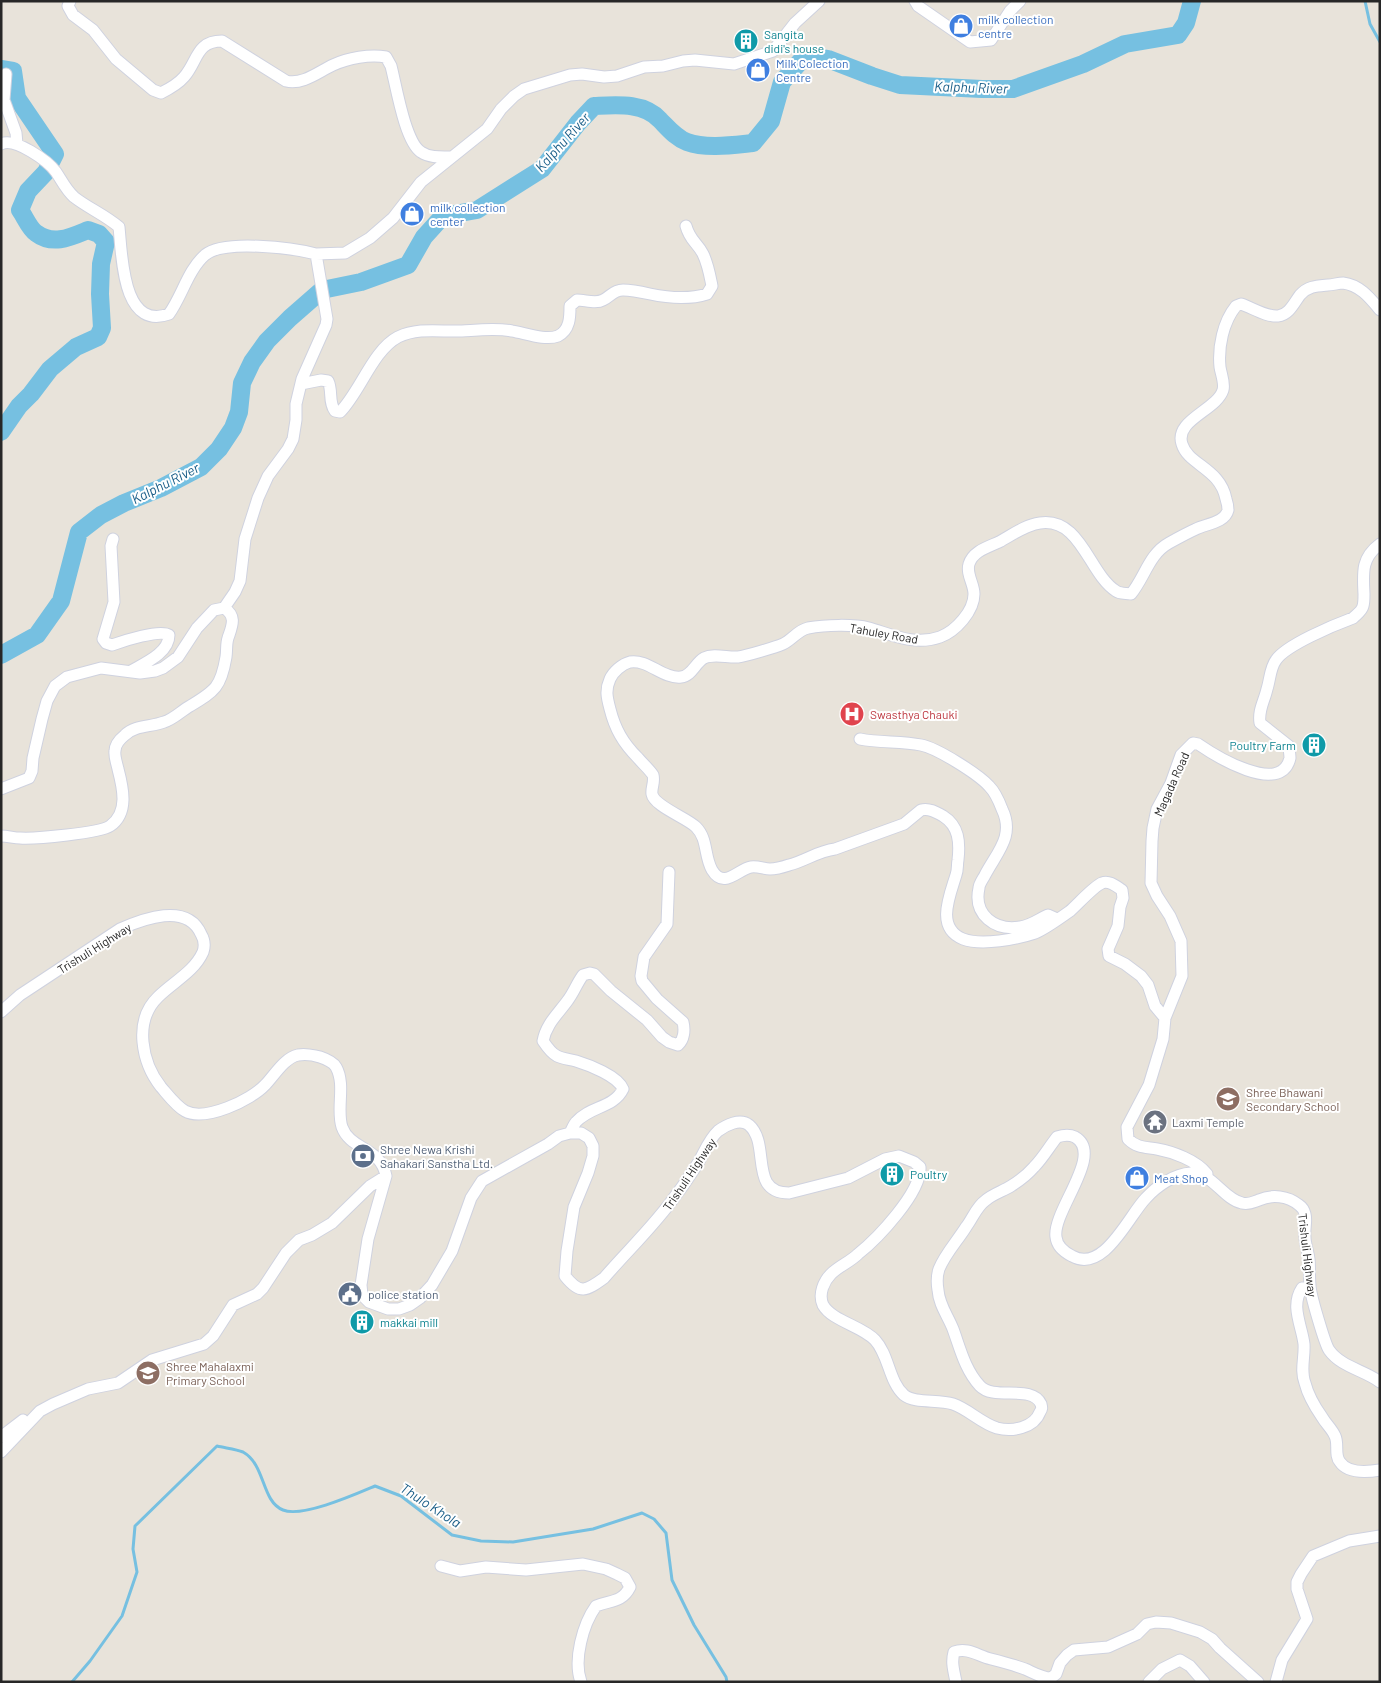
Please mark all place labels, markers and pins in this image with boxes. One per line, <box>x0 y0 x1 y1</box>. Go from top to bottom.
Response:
place label: milk collection centre <box>978 12 1054 40</box>
shop icon: milk collection centre <box>948 13 974 39</box>
place label: Sangita didi's house <box>764 27 824 55</box>
building icon: Sangita didi's house <box>733 28 759 54</box>
place label: Milk Colection Centre <box>776 56 848 84</box>
shop icon: Milk Colection Centre <box>745 57 771 83</box>
place label: milk collection center <box>430 200 506 228</box>
shop icon: milk collection center <box>399 201 425 227</box>
hospital icon: Swasthya Chauki <box>839 701 865 727</box>
place label: Swasthya Chauki <box>870 707 957 721</box>
building icon: Poultry Farm <box>1301 732 1327 758</box>
place label: Poultry Farm <box>1230 738 1296 752</box>
place label: Shree Bhawani Secondary School <box>1246 1085 1339 1113</box>
school or university icon: Shree Bhawani Secondary School <box>1215 1086 1241 1112</box>
temple icon: Laxmi Temple <box>1142 1109 1168 1135</box>
place label: Laxmi Temple <box>1172 1115 1244 1129</box>
place label: Shree Newa Krishi Sahakari Sanstha Ltd. <box>380 1142 493 1170</box>
bank icon: Shree Newa Krishi Sahakari Sanstha Ltd. <box>350 1143 376 1169</box>
building icon: Poultry <box>879 1161 905 1187</box>
shop icon: Meat Shop <box>1124 1165 1150 1191</box>
place label: Poultry <box>910 1167 948 1181</box>
place label: Meat Shop <box>1154 1171 1208 1185</box>
public building icon: police station <box>337 1281 363 1307</box>
place label: police station <box>368 1287 439 1301</box>
building icon: makkai mill <box>349 1309 375 1335</box>
place label: makkai mill <box>380 1315 438 1329</box>
place label: Shree Mahalaxmi Primary School <box>166 1359 254 1387</box>
school or university icon: Shree Mahalaxmi Primary School <box>135 1360 161 1386</box>

